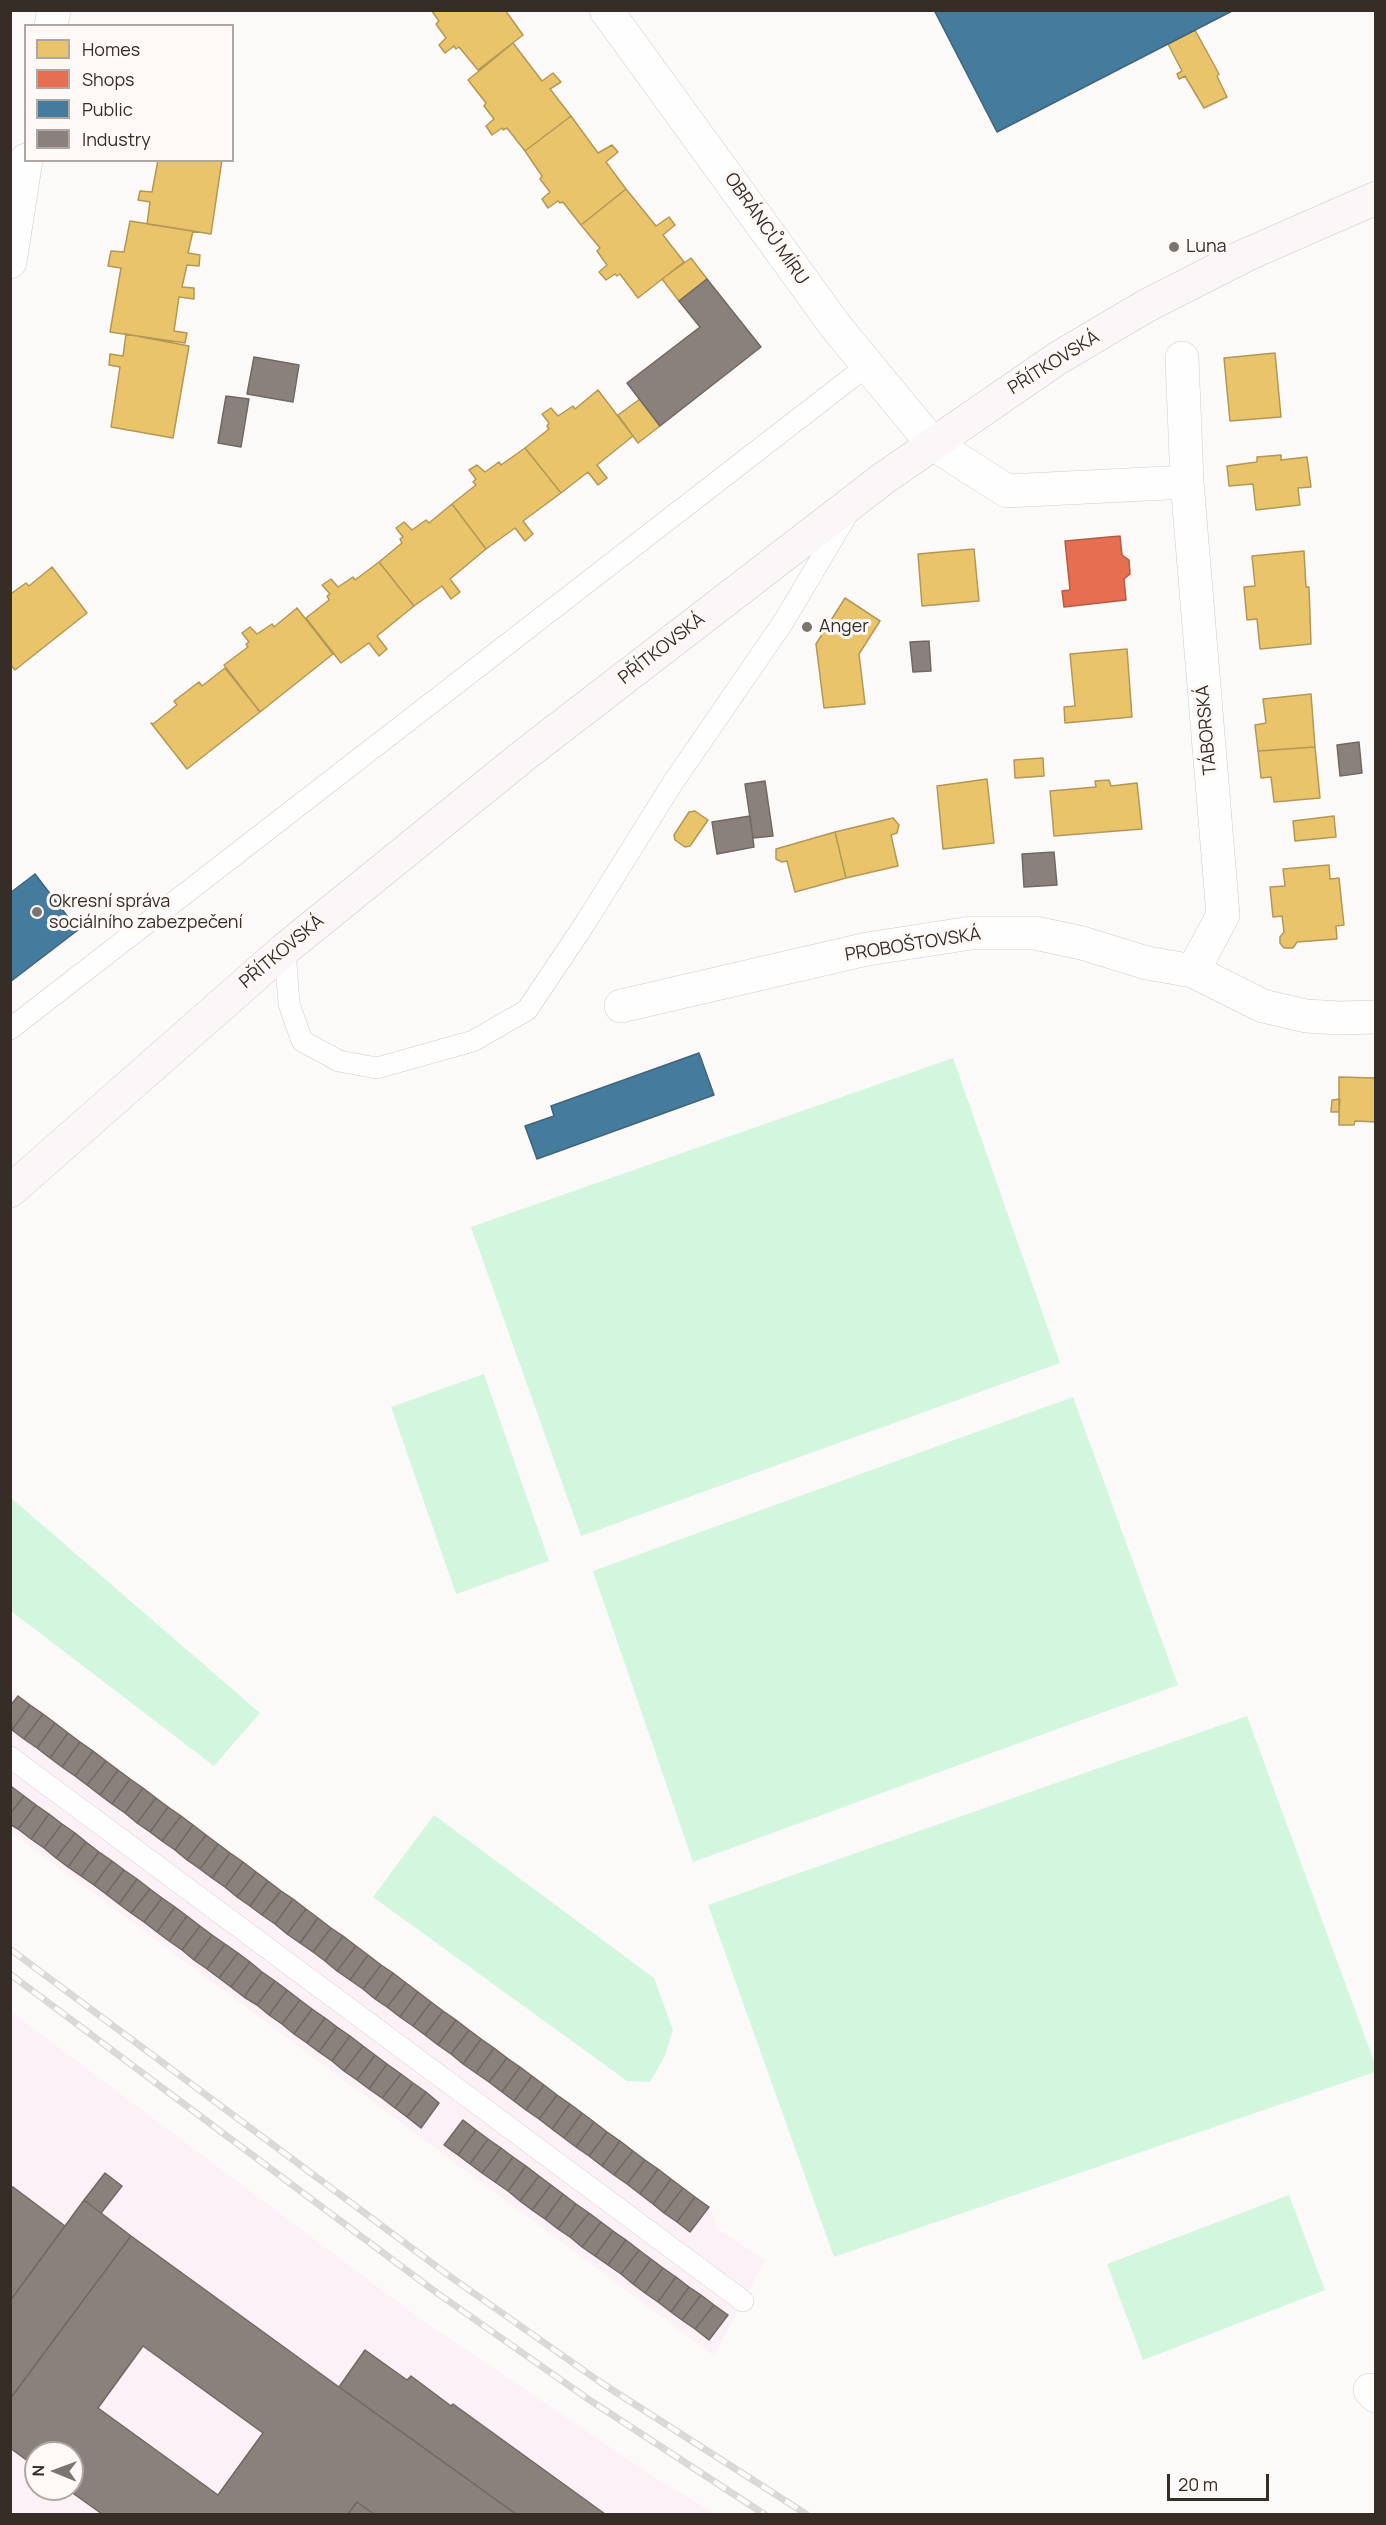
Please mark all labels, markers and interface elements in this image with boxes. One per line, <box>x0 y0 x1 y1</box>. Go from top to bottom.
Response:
legend <box>24 24 234 162</box>
text: Homes <box>82 37 140 61</box>
text: Shops <box>82 67 134 91</box>
text: Public <box>82 97 133 121</box>
text: Industry <box>82 127 151 151</box>
street label: OBRÁNCŮ MÍRU <box>719 169 813 289</box>
place label: Luna <box>1186 236 1227 258</box>
marker: Luna <box>1167 240 1181 254</box>
street label: PŘÍTKOVSKÁ <box>1004 326 1104 400</box>
street label: PŘÍTKOVSKÁ <box>615 609 709 689</box>
place label: Anger <box>819 616 869 638</box>
marker: Anger <box>800 620 814 634</box>
street label: TÁBORSKÁ <box>1192 684 1222 776</box>
place label: Okresní správa sociálního zabezpečení <box>49 891 243 934</box>
marker: Okresní správa sociálního zabezpečení <box>30 905 44 919</box>
street label: PŘÍTKOVSKÁ <box>235 910 329 994</box>
street label: PROBOŠTOVSKÁ <box>844 924 982 966</box>
north arrow <box>24 2441 84 2501</box>
scale bar <box>1170 2462 1272 2500</box>
text: N <box>27 2465 49 2477</box>
text: 20 m <box>1178 2472 1218 2496</box>

